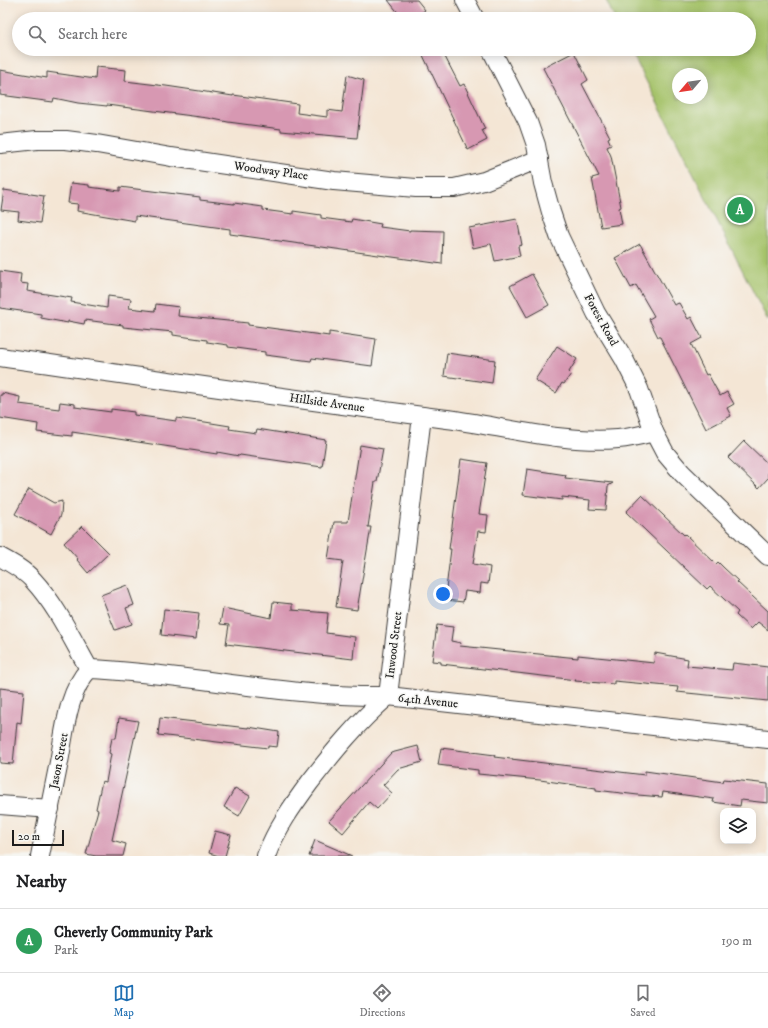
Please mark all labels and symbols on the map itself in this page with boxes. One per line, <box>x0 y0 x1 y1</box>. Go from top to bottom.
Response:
north arrow <box>672 68 708 104</box>
street label: Woodway Place <box>232 158 309 184</box>
pin: A <box>727 195 753 225</box>
street label: Forest Road <box>581 291 621 349</box>
street label: Hillside Avenue <box>289 390 366 416</box>
your location <box>433 584 453 604</box>
street label: Inwood Street <box>382 610 406 679</box>
street label: 64th Avenue <box>397 690 459 712</box>
street label: Jason Street <box>46 732 72 791</box>
scale bar <box>12 828 64 847</box>

